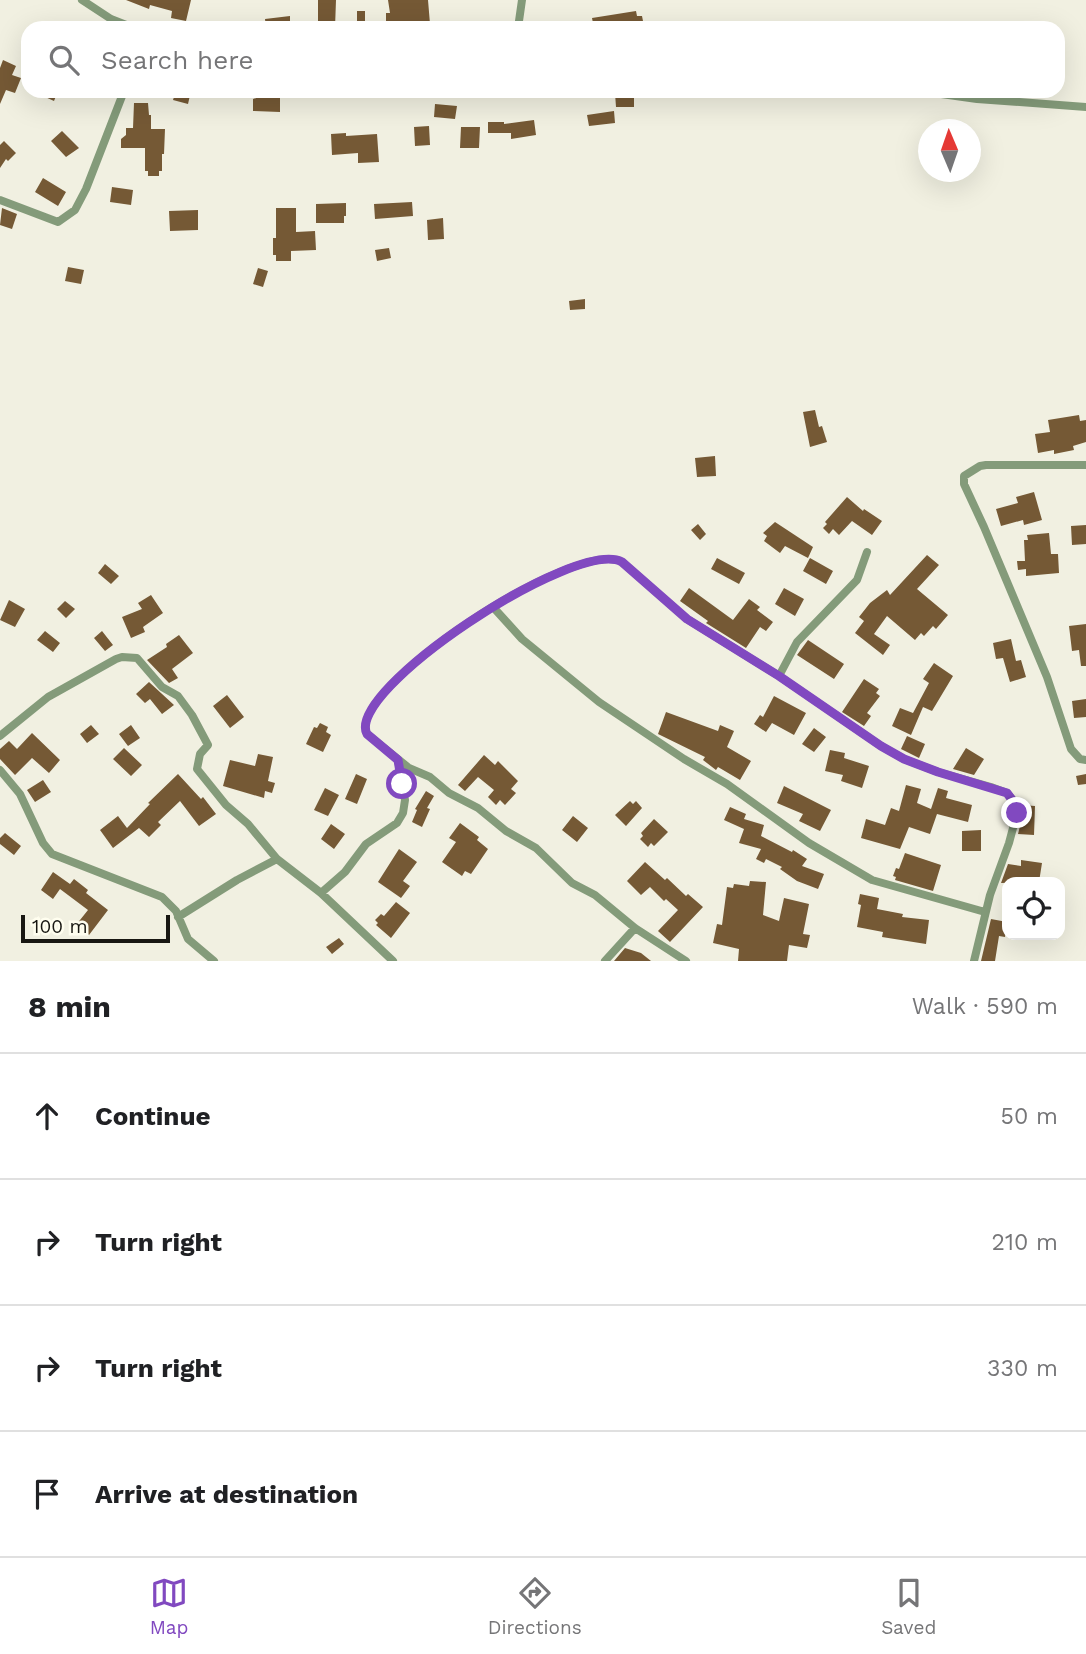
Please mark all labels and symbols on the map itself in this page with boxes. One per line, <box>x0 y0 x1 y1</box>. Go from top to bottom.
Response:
north arrow <box>918 119 981 182</box>
route start <box>386 768 417 799</box>
route end <box>1001 797 1032 828</box>
scale bar <box>21 912 170 944</box>

